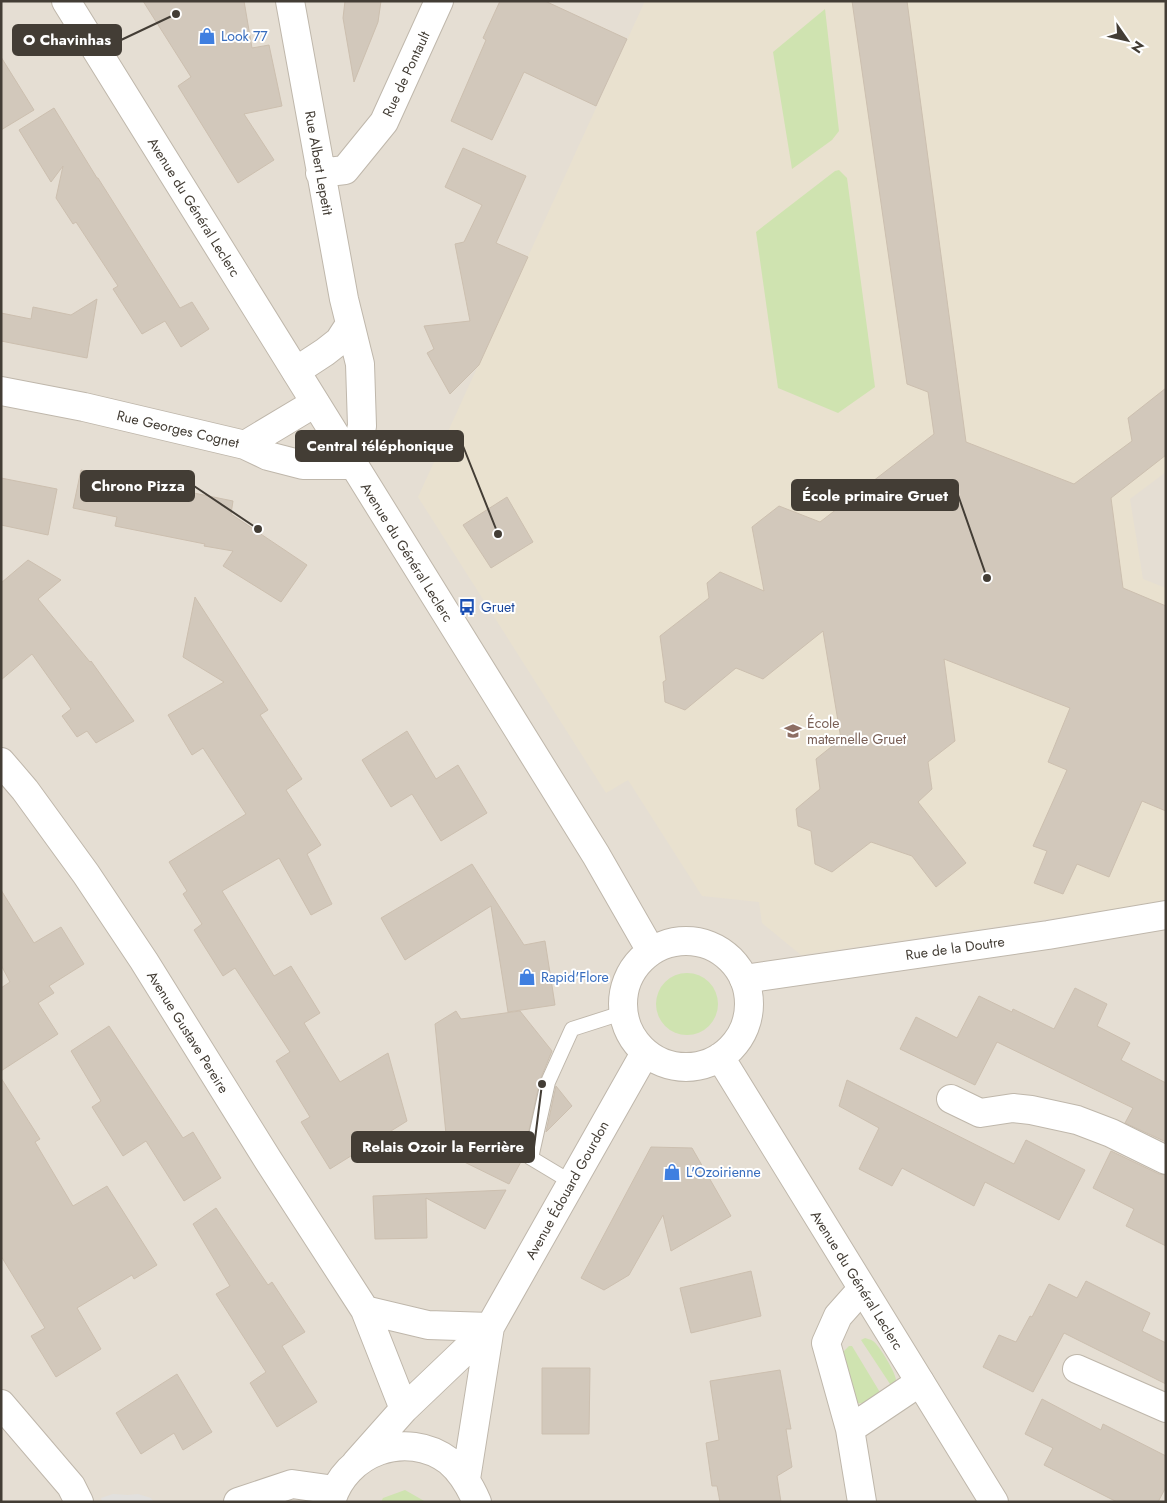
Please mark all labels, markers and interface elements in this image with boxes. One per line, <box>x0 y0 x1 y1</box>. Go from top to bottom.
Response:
north arrow <box>1102 15 1152 65</box>
callout: O Chavinhas <box>13 25 121 55</box>
shop icon: Look 77 <box>197 26 217 46</box>
place label: Look 77 <box>221 26 268 46</box>
street label: Rue de Pontault <box>377 27 435 120</box>
text: O Chavinhas <box>23 29 111 51</box>
text: N <box>1126 37 1149 57</box>
street label: Rue Albert Lepetit <box>300 109 338 217</box>
street label: Avenue du Général Leclerc <box>143 133 245 281</box>
street label: Rue Georges Cognet <box>115 405 242 453</box>
callout: Central téléphonique <box>296 431 463 461</box>
text: Central téléphonique <box>306 435 454 457</box>
callout: Chrono Pizza <box>81 471 194 501</box>
text: Chrono Pizza <box>91 475 185 497</box>
street label: Avenue du Général Leclerc <box>356 478 458 626</box>
callout: École primaire Gruet <box>792 480 958 510</box>
text: École primaire Gruet <box>802 485 948 507</box>
bus stop icon: Gruet <box>457 597 477 617</box>
place label: Gruet <box>481 597 515 617</box>
place label: École maternelle Gruet <box>807 713 907 749</box>
school or university icon: École maternelle Gruet <box>783 721 803 741</box>
street label: Rue de la Doutre <box>904 931 1006 965</box>
street label: Avenue Gustave Pereire <box>142 967 234 1097</box>
shop icon: Rapid'Flore <box>517 967 537 987</box>
place label: Rapid'Flore <box>541 967 609 987</box>
street label: Avenue Édouard Gourdon <box>520 1117 614 1263</box>
callout: Relais Ozoir la Ferrière <box>352 1132 534 1162</box>
text: Relais Ozoir la Ferrière <box>362 1136 524 1158</box>
shop icon: L'Ozoirienne <box>662 1162 682 1182</box>
place label: L'Ozoirienne <box>686 1162 761 1182</box>
street label: Avenue du Général Leclerc <box>806 1206 908 1354</box>

